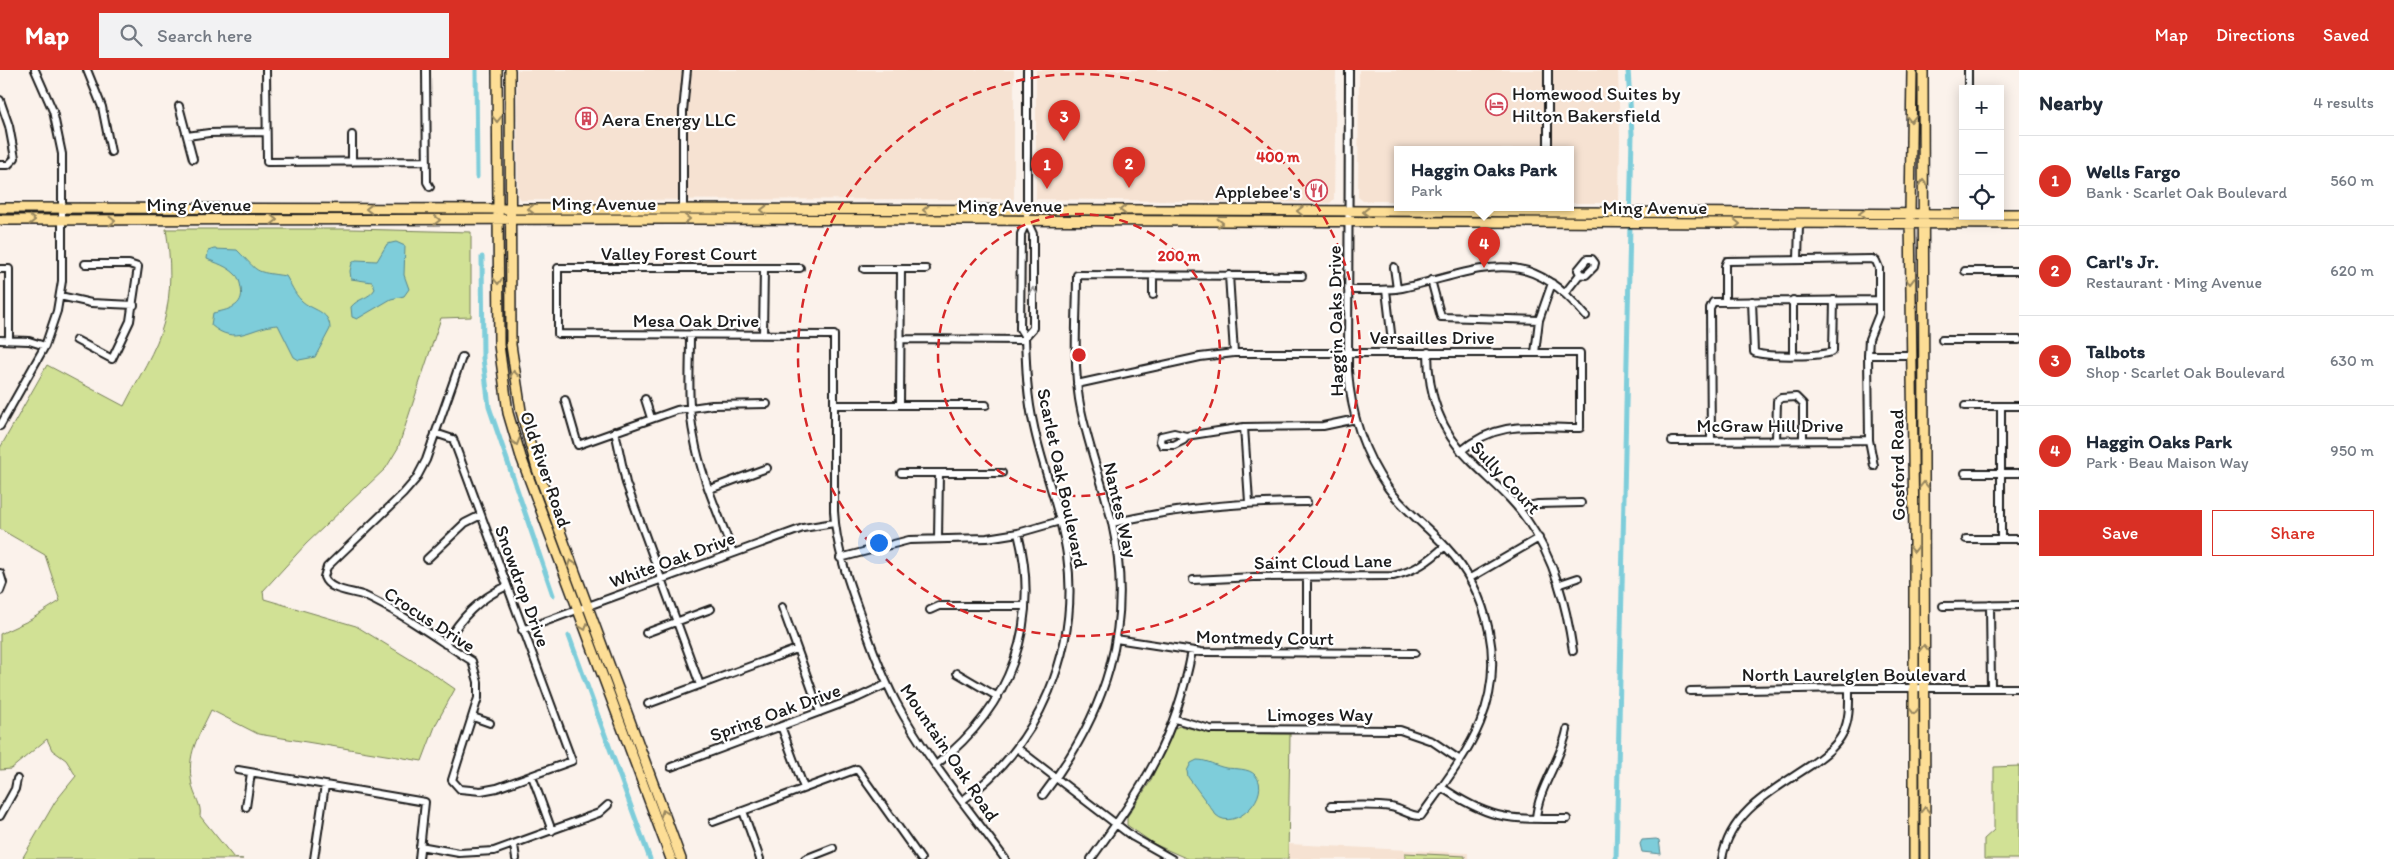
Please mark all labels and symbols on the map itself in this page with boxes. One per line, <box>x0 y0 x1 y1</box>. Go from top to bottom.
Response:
place label: Homewood Suites by Hilton Bakersfield <box>1512 82 1681 127</box>
hotel icon: Homewood Suites by Hilton Bakersfield <box>1484 92 1508 116</box>
pin: 3 <box>1048 100 1080 141</box>
building icon: Aera Energy LLC <box>574 107 598 131</box>
place label: Aera Energy LLC <box>602 108 736 131</box>
one-way arrow <box>492 115 502 123</box>
one-way arrow <box>1906 115 1916 123</box>
pin: 2 <box>1113 147 1145 188</box>
pin: 1 <box>1031 148 1063 189</box>
text: 400 m <box>1256 148 1300 166</box>
restaurant icon: Applebee's <box>1305 179 1329 203</box>
one-way arrow <box>1918 179 1928 186</box>
place label: Applebee's <box>1215 180 1301 203</box>
street label: Ming Avenue <box>552 192 656 215</box>
street label: Ming Avenue <box>147 193 251 216</box>
street label: Ming Avenue <box>958 194 1062 217</box>
street label: Ming Avenue <box>1603 196 1707 219</box>
one-way arrow <box>364 204 372 214</box>
one-way arrow <box>527 204 534 214</box>
one-way arrow <box>759 205 767 215</box>
one-way arrow <box>922 205 930 215</box>
one-way arrow <box>1118 205 1126 215</box>
one-way arrow <box>1296 206 1304 216</box>
one-way arrow <box>1361 207 1369 217</box>
one-way arrow <box>1857 209 1865 219</box>
one-way arrow <box>684 214 691 224</box>
one-way arrow <box>28 215 36 225</box>
one-way arrow <box>271 215 279 225</box>
one-way arrow <box>434 215 441 225</box>
one-way arrow <box>108 216 116 226</box>
one-way arrow <box>1216 218 1224 228</box>
one-way arrow <box>1734 219 1742 229</box>
pin: 4 <box>1468 227 1500 268</box>
street label: Valley Forest Court <box>601 242 757 265</box>
street label: Haggin Oaks Drive <box>1323 245 1348 397</box>
text: 200 m <box>1158 247 1201 265</box>
one-way arrow <box>1905 277 1916 285</box>
one-way arrow <box>493 278 503 285</box>
one-way arrow <box>1028 287 1038 294</box>
street label: Mesa Oak Drive <box>633 309 759 332</box>
street label: Versailles Drive <box>1369 326 1495 349</box>
centre of rings <box>1070 346 1088 364</box>
one-way arrow <box>509 370 520 378</box>
street label: Scarlet Oak Boulevard <box>1032 386 1093 571</box>
street label: Old River Road <box>515 408 576 530</box>
street label: Gosford Road <box>1885 409 1910 521</box>
street label: McGraw Hill Drive <box>1696 414 1844 437</box>
street label: Sully Court <box>1466 436 1546 519</box>
one-way arrow <box>511 437 521 446</box>
street label: Nantes Way <box>1098 460 1143 560</box>
one-way arrow <box>1919 481 1929 489</box>
street label: Snowdrop Drive <box>490 522 555 650</box>
street label: White Oak Drive <box>606 526 738 593</box>
your location <box>866 530 892 556</box>
one-way arrow <box>1909 545 1919 553</box>
street label: Saint Cloud Lane <box>1254 549 1392 574</box>
one-way arrow <box>567 559 577 567</box>
street label: Crocus Drive <box>380 581 480 657</box>
one-way arrow <box>578 623 588 631</box>
street label: Montmedy Court <box>1196 625 1334 650</box>
one-way arrow <box>1919 644 1929 652</box>
street label: North Laurelglen Boulevard <box>1742 663 1967 686</box>
street label: Spring Oak Drive <box>707 678 844 747</box>
street label: Mountain Oak Road <box>895 679 1004 825</box>
street label: Limoges Way <box>1267 703 1373 726</box>
one-way arrow <box>1909 708 1919 715</box>
one-way arrow <box>1920 806 1930 814</box>
one-way arrow <box>660 809 670 818</box>

